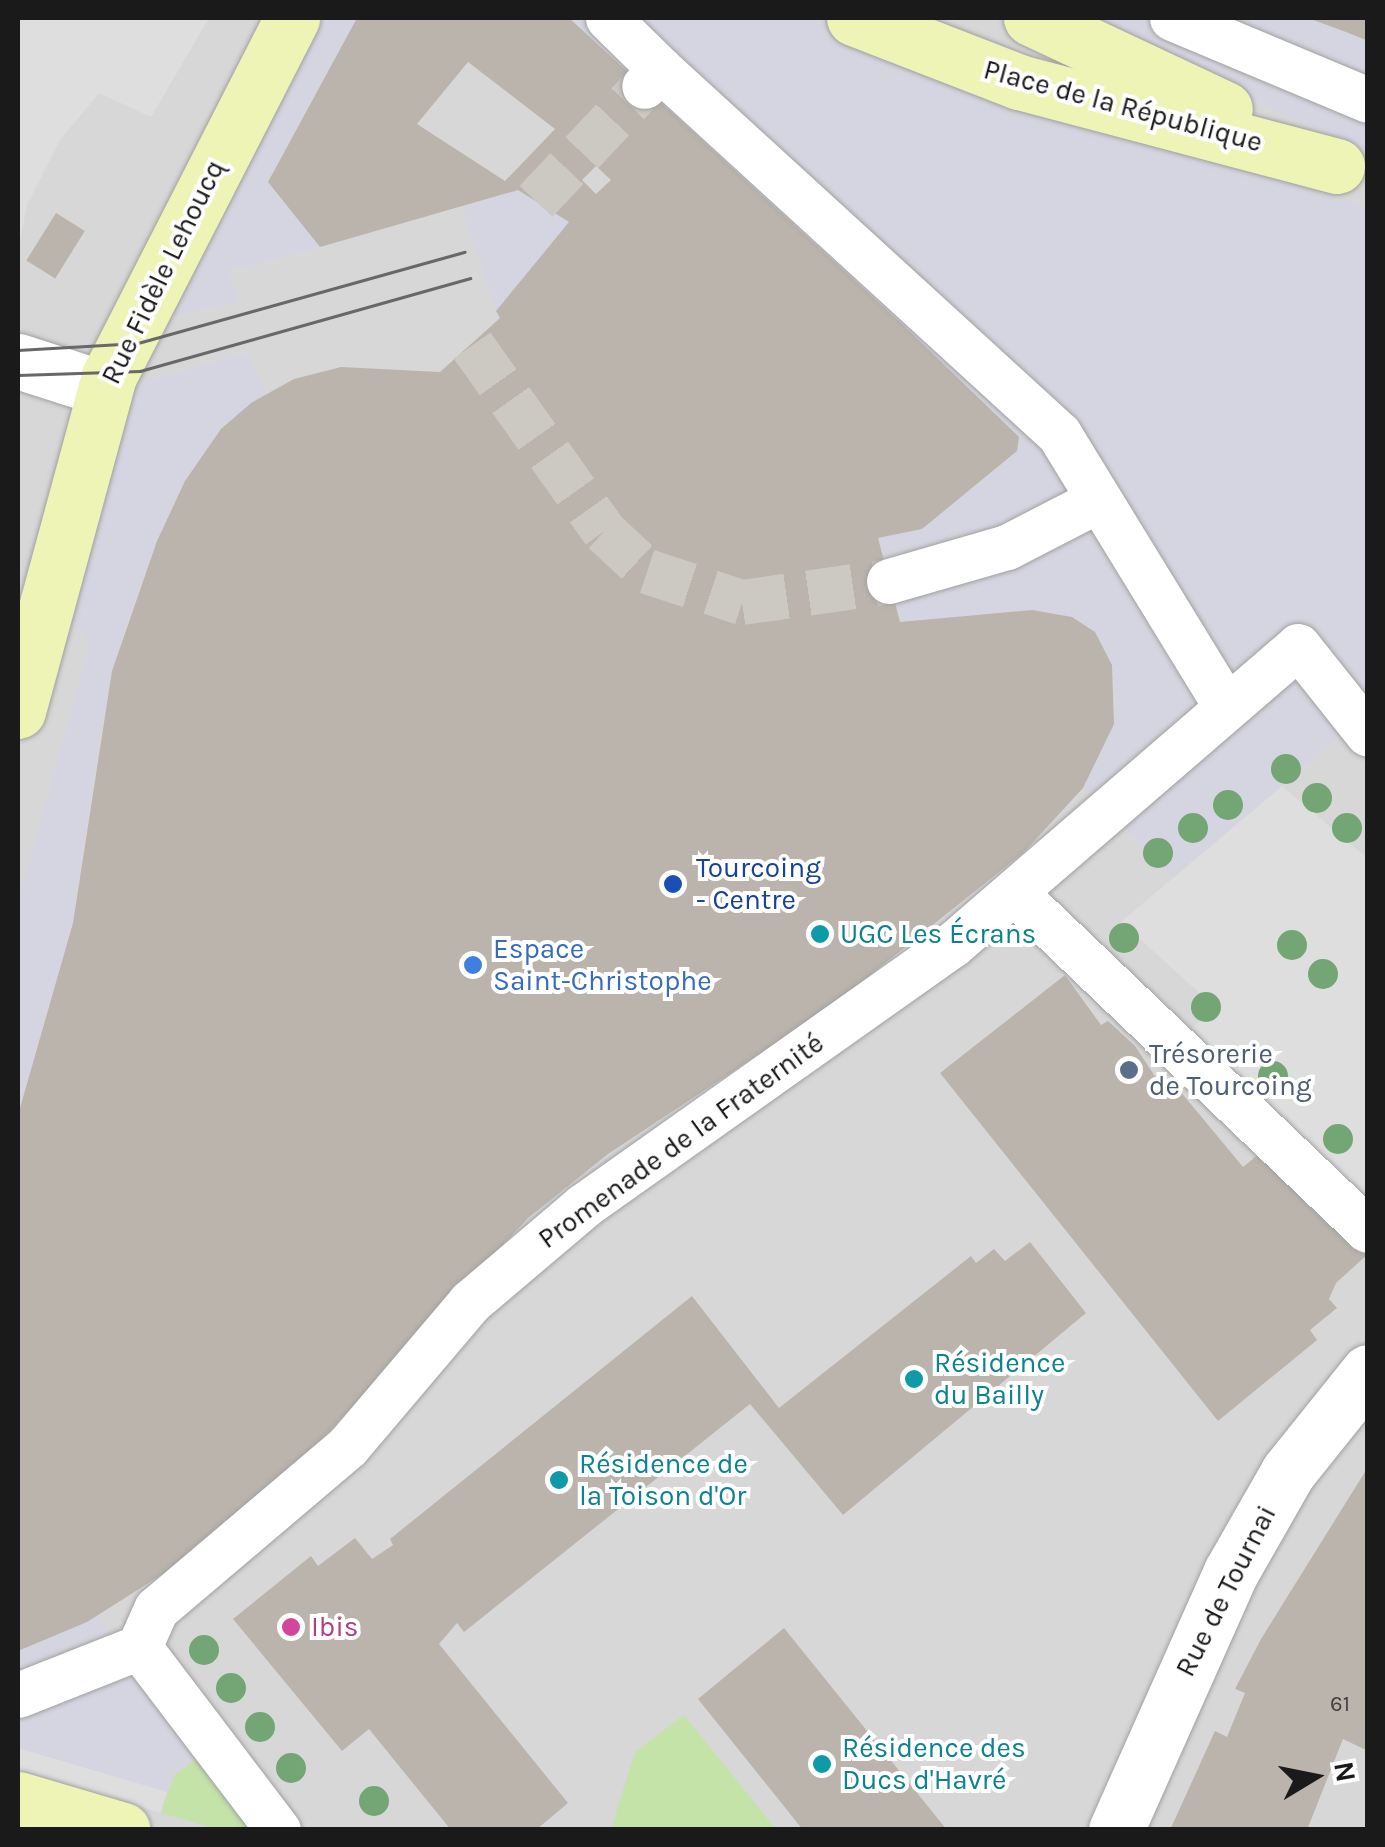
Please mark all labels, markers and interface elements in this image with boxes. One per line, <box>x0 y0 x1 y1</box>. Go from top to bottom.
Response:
street label: Place de la République <box>980 53 1266 159</box>
street label: Rue Fidèle Lehoucq <box>94 154 232 390</box>
place label: Tourcoing - Centre <box>696 851 821 917</box>
marker: Tourcoing - Centre <box>660 871 686 897</box>
place label: UGC Les Écrans <box>840 917 1036 951</box>
marker: UGC Les Écrans <box>809 923 831 945</box>
place label: Espace Saint-Christophe <box>493 932 712 998</box>
marker: Espace Saint-Christophe <box>462 954 484 976</box>
street label: Promenade de la Fraternité <box>532 1026 830 1256</box>
place label: Trésorerie de Tourcoing <box>1149 1037 1312 1103</box>
marker: Trésorerie de Tourcoing <box>1118 1059 1140 1081</box>
place label: Résidence du Bailly <box>934 1346 1065 1412</box>
marker: Résidence du Bailly <box>903 1368 925 1390</box>
place label: Résidence de la Toison d'Or <box>579 1447 748 1513</box>
marker: Résidence de la Toison d'Or <box>548 1469 570 1491</box>
street label: Rue de Tournai <box>1168 1500 1284 1682</box>
place label: Ibis <box>311 1610 358 1644</box>
marker: Ibis <box>280 1616 302 1638</box>
house number: 61 <box>1330 1692 1350 1718</box>
north arrow <box>1265 1727 1365 1827</box>
place label: Résidence des Ducs d'Havré <box>842 1731 1026 1797</box>
marker: Résidence des Ducs d'Havré <box>811 1753 833 1775</box>
text: N <box>1327 1759 1363 1784</box>

